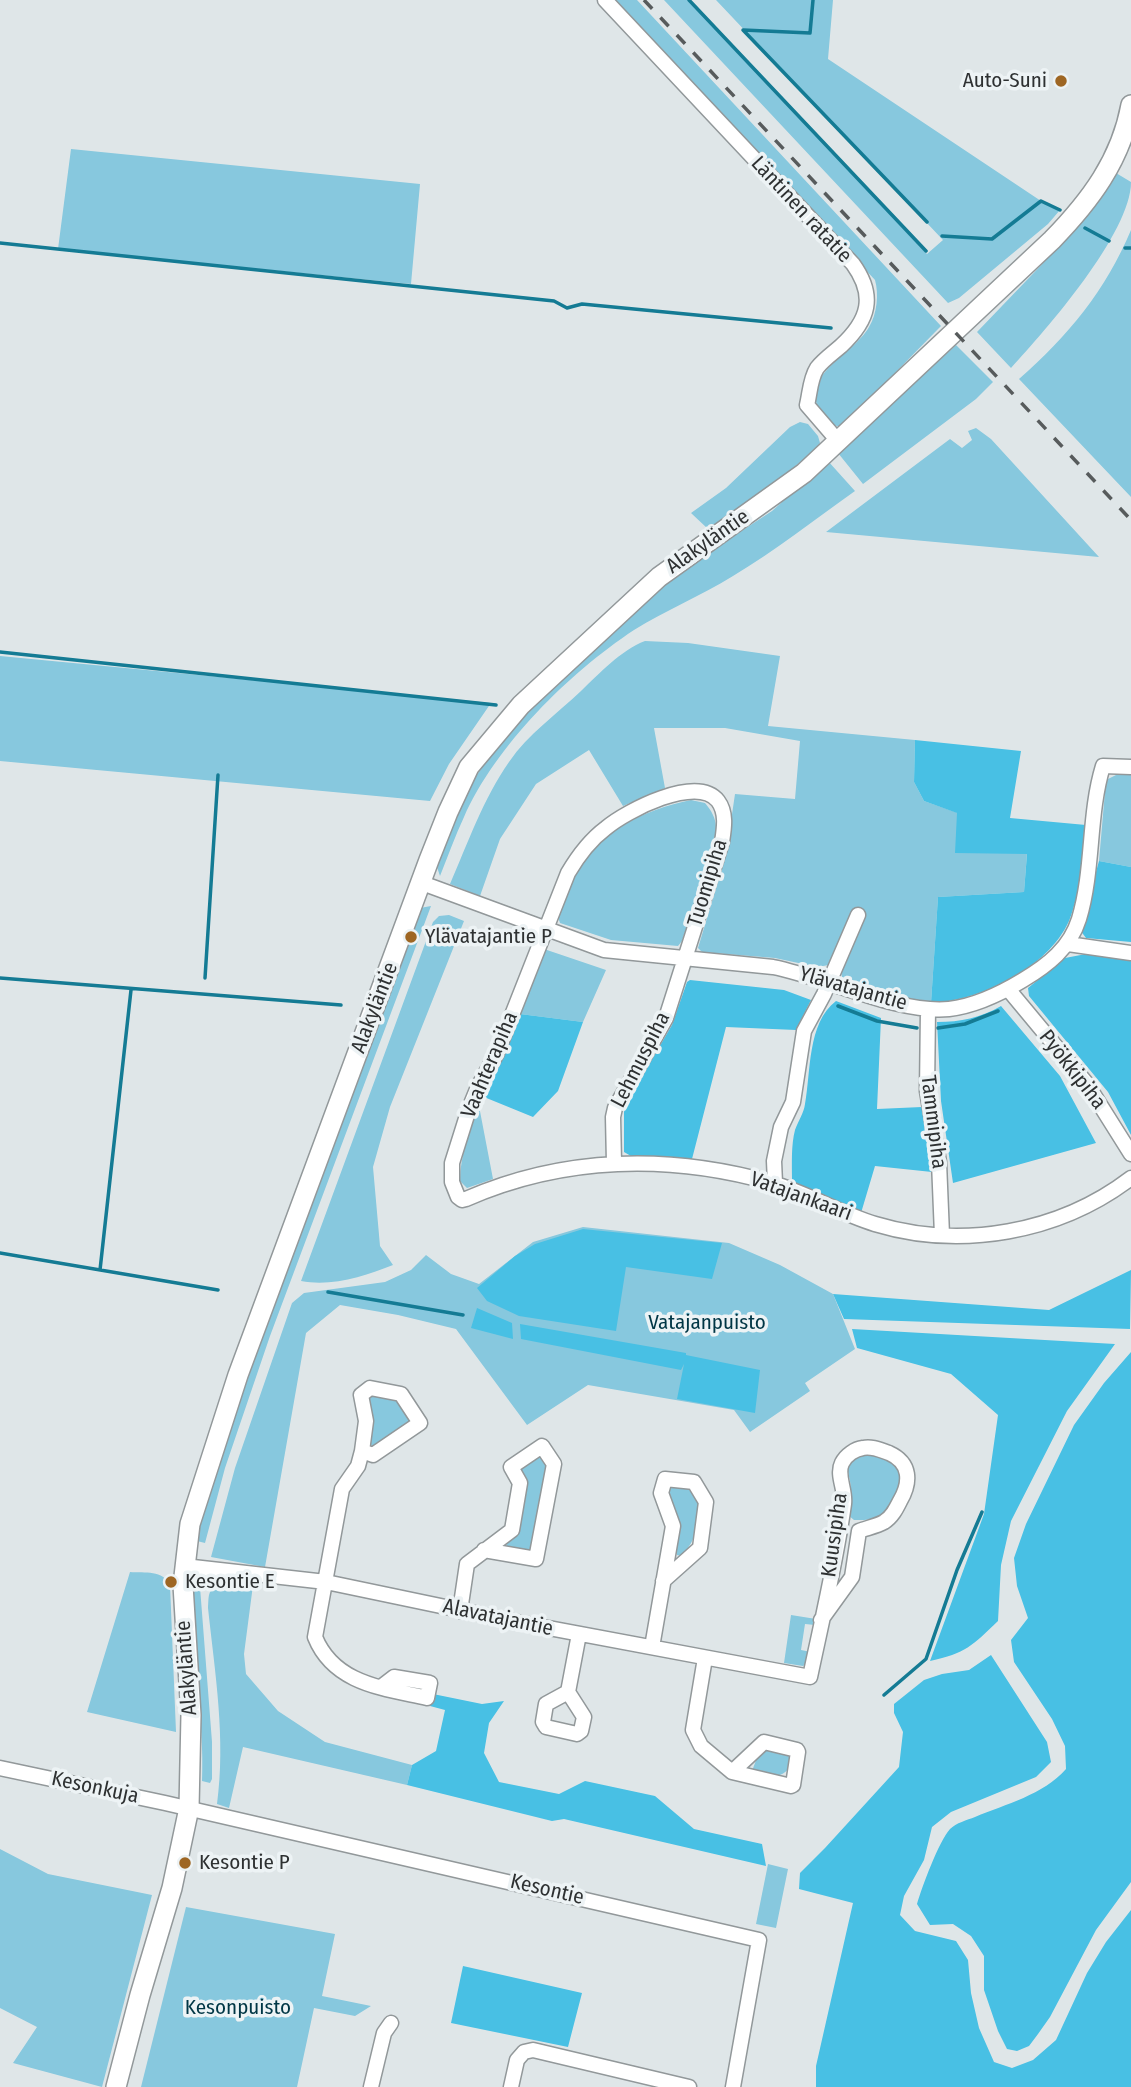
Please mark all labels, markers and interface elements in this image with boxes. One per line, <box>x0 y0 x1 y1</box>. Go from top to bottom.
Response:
place label: Auto-Suni <box>963 68 1047 94</box>
marker: Auto-Suni <box>1053 73 1069 89</box>
street label: Läntinen ratatie <box>745 151 857 269</box>
street label: Alakyläntie <box>662 504 754 580</box>
street label: Tuomipiha <box>683 836 733 930</box>
place label: Ylävatajantie P <box>425 924 552 950</box>
marker: Ylävatajantie P <box>403 929 419 945</box>
street label: Alakyläntie <box>346 959 404 1057</box>
street label: Ylävatajantie <box>796 962 910 1016</box>
street label: Vaahterapiha <box>456 1008 524 1122</box>
street label: Lehmuspiha <box>606 1008 676 1112</box>
street label: Pyökkipiha <box>1033 1025 1111 1115</box>
street label: Tammipiha <box>915 1074 951 1170</box>
street label: Vatajankaari <box>747 1167 855 1227</box>
park label: Vatajanpuisto <box>648 1310 766 1336</box>
street label: Kuusipiha <box>817 1491 853 1579</box>
place label: Kesontie E <box>185 1569 275 1595</box>
marker: Kesontie E <box>163 1574 179 1590</box>
street label: Alavatajantie <box>441 1594 555 1642</box>
street label: Alakyläntie <box>171 1620 203 1716</box>
street label: Kesonkuja <box>49 1766 141 1810</box>
place label: Kesontie P <box>199 1850 290 1876</box>
marker: Kesontie P <box>177 1855 193 1871</box>
street label: Kesontie <box>508 1869 586 1911</box>
park label: Kesonpuisto <box>185 1995 291 2021</box>

